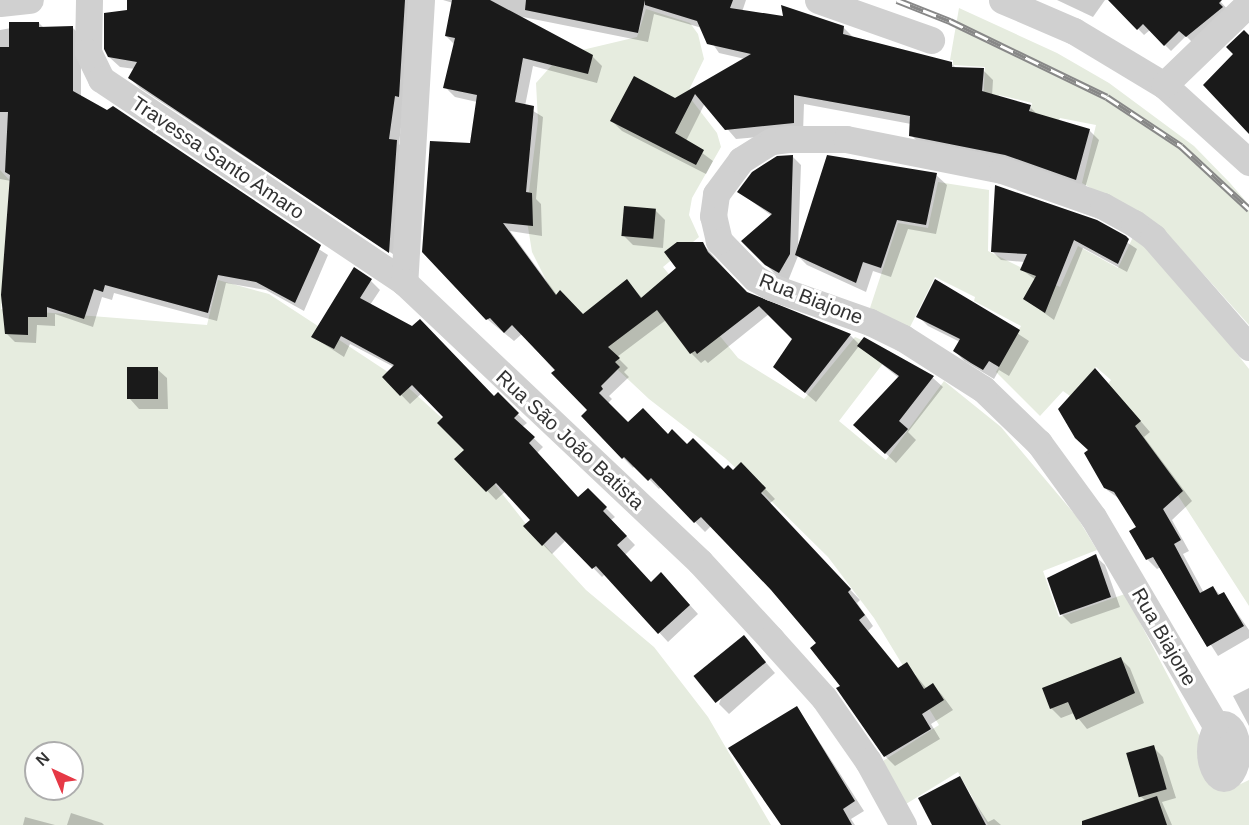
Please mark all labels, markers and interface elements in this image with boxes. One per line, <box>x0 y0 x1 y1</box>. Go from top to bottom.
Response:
street label: Travessa Santo Amaro <box>127 91 309 225</box>
street label: Rua Biajone <box>756 268 866 330</box>
street label: Rua São João Batista <box>491 365 649 515</box>
street label: Rua Biajone <box>1126 584 1202 690</box>
north arrow <box>24 741 84 801</box>
text: N <box>32 749 53 769</box>

